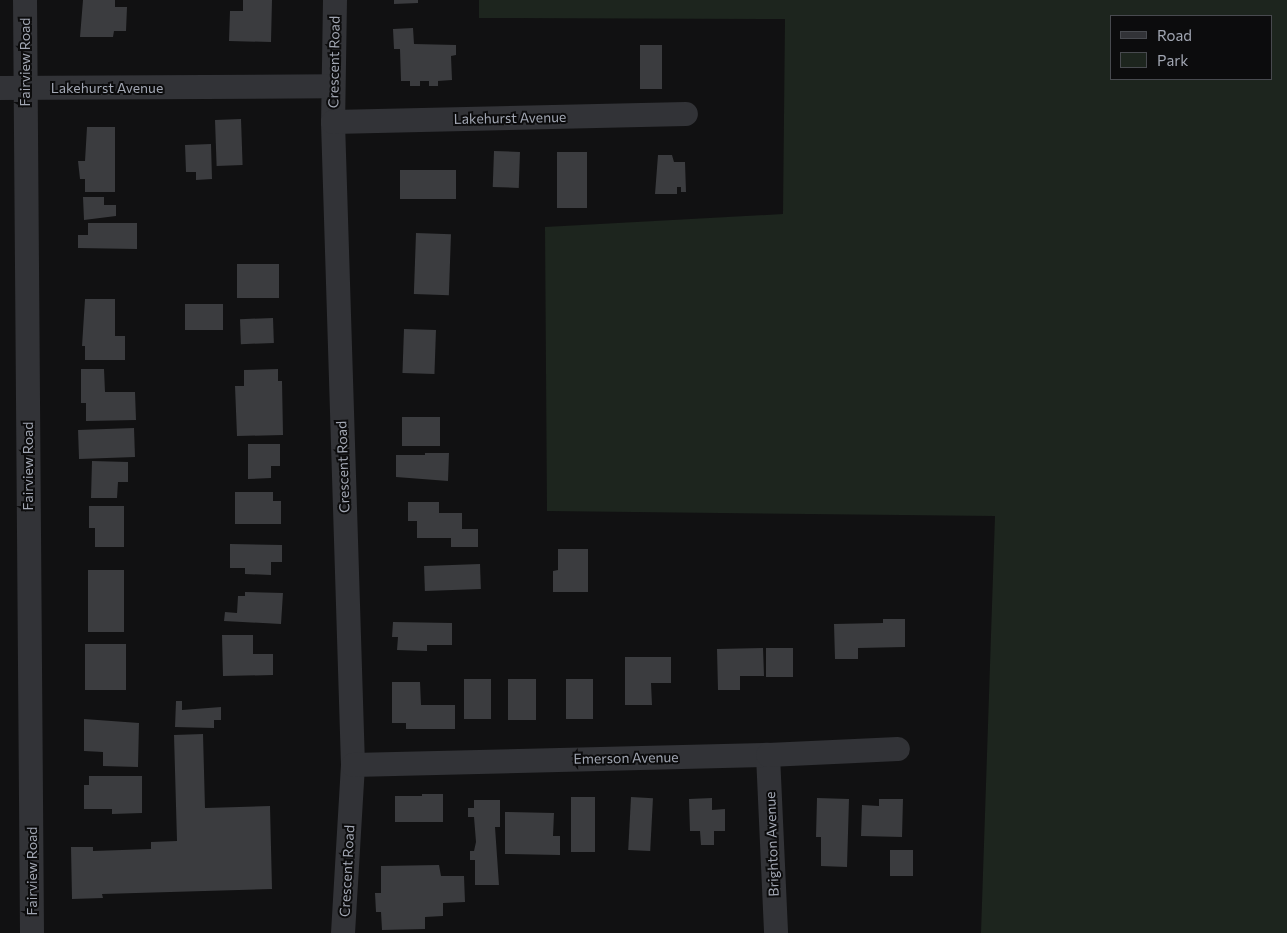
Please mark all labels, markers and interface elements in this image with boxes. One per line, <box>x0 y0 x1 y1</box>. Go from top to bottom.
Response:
legend <box>1110 15 1272 80</box>
street label: Crescent Road <box>325 16 343 108</box>
street label: Fairview Road <box>17 18 33 106</box>
text: Road <box>1157 26 1192 44</box>
text: Park <box>1157 51 1188 69</box>
street label: Lakehurst Avenue <box>51 80 163 96</box>
street label: Lakehurst Avenue <box>454 109 566 127</box>
street label: Crescent Road <box>333 421 353 513</box>
street label: Fairview Road <box>20 422 36 510</box>
street label: Emerson Avenue <box>573 749 679 767</box>
street label: Brighton Avenue <box>762 791 782 897</box>
street label: Crescent Road <box>336 825 358 917</box>
street label: Fairview Road <box>24 827 40 915</box>

